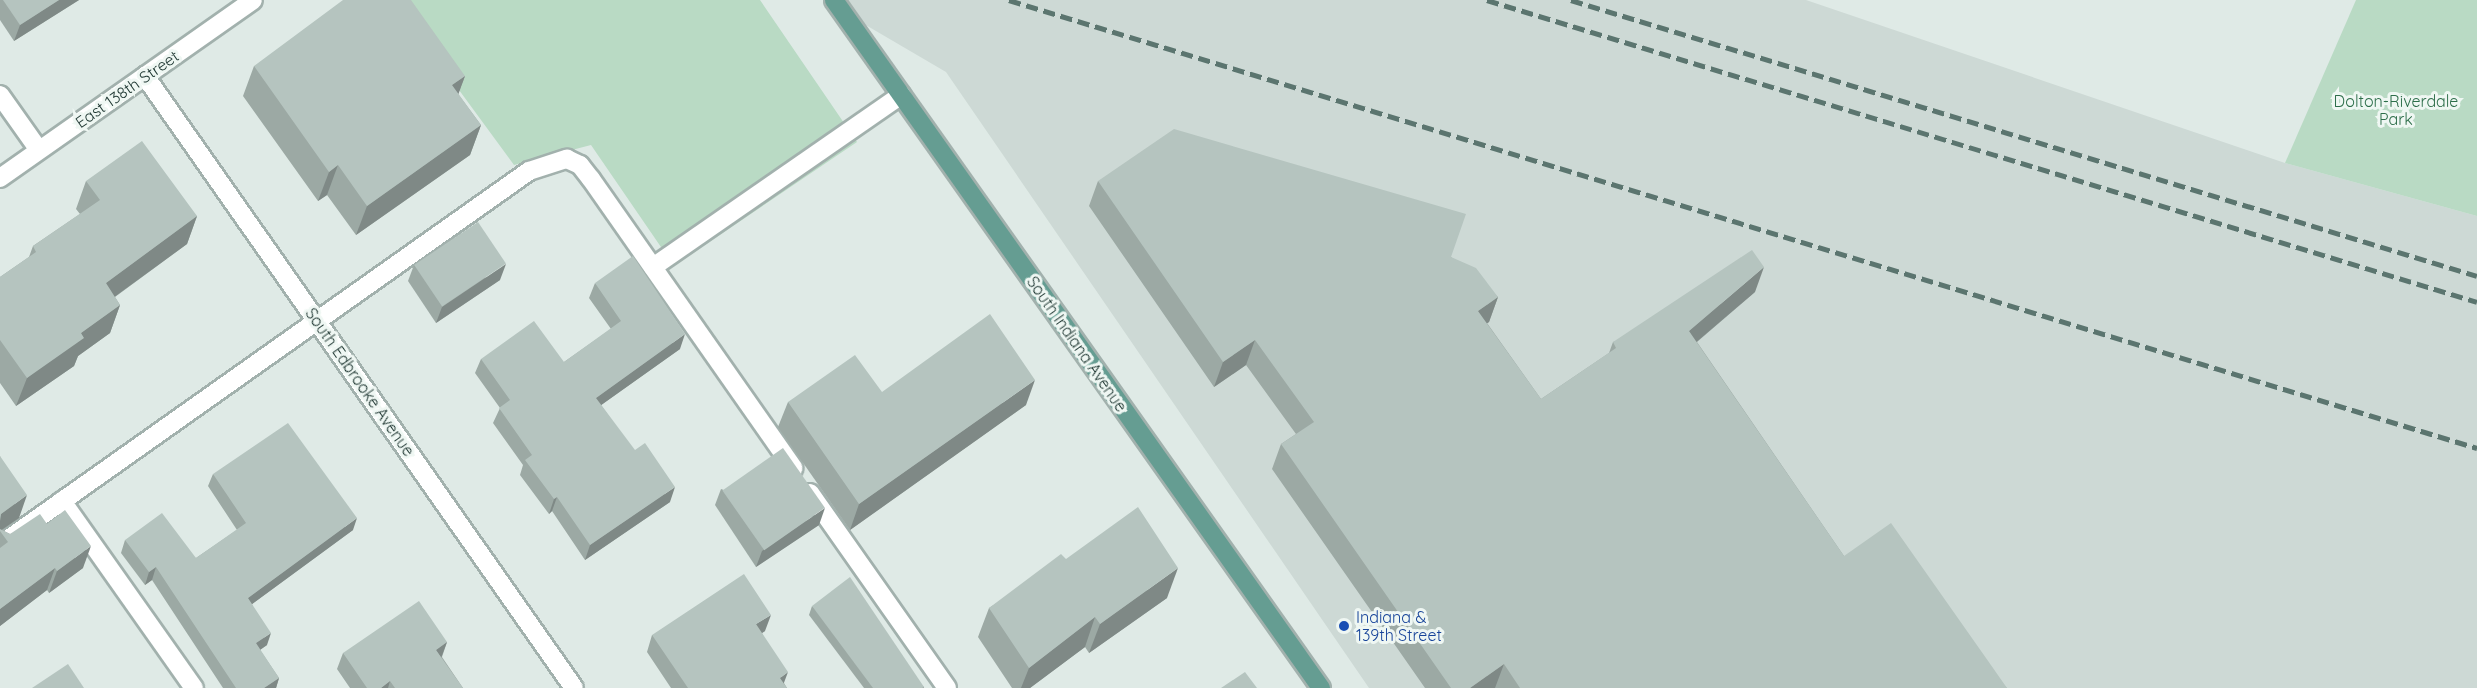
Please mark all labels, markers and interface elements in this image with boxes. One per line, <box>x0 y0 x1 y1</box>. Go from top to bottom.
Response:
street label: East 138th Street <box>72 46 182 132</box>
park label: Dolton-Riverdale Park <box>2334 91 2458 129</box>
street label: South Indiana Avenue <box>1023 273 1131 415</box>
street label: South Edbrooke Avenue <box>302 304 418 460</box>
place label: Indiana & 139th Street <box>1356 607 1442 645</box>
marker: Indiana & 139th Street <box>1337 619 1351 633</box>

